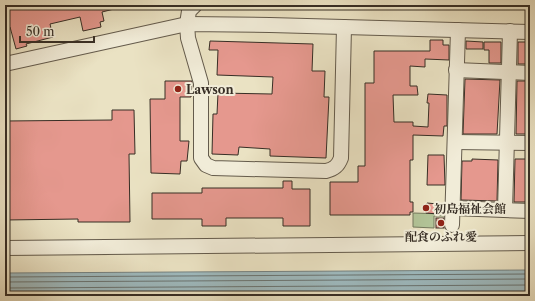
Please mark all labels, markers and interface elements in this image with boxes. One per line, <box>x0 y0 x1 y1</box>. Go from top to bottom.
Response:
scale bar <box>20 18 94 44</box>
text: 50 m <box>26 24 55 39</box>
place label: Lawson <box>186 82 234 97</box>
marker: Lawson <box>173 84 183 94</box>
place label: 初島福祉会館 <box>434 201 506 216</box>
marker: 初島福祉会館 <box>421 203 431 213</box>
marker: 配食のふれ愛 <box>436 218 446 228</box>
place label: 配食のふれ愛 <box>405 229 477 244</box>

